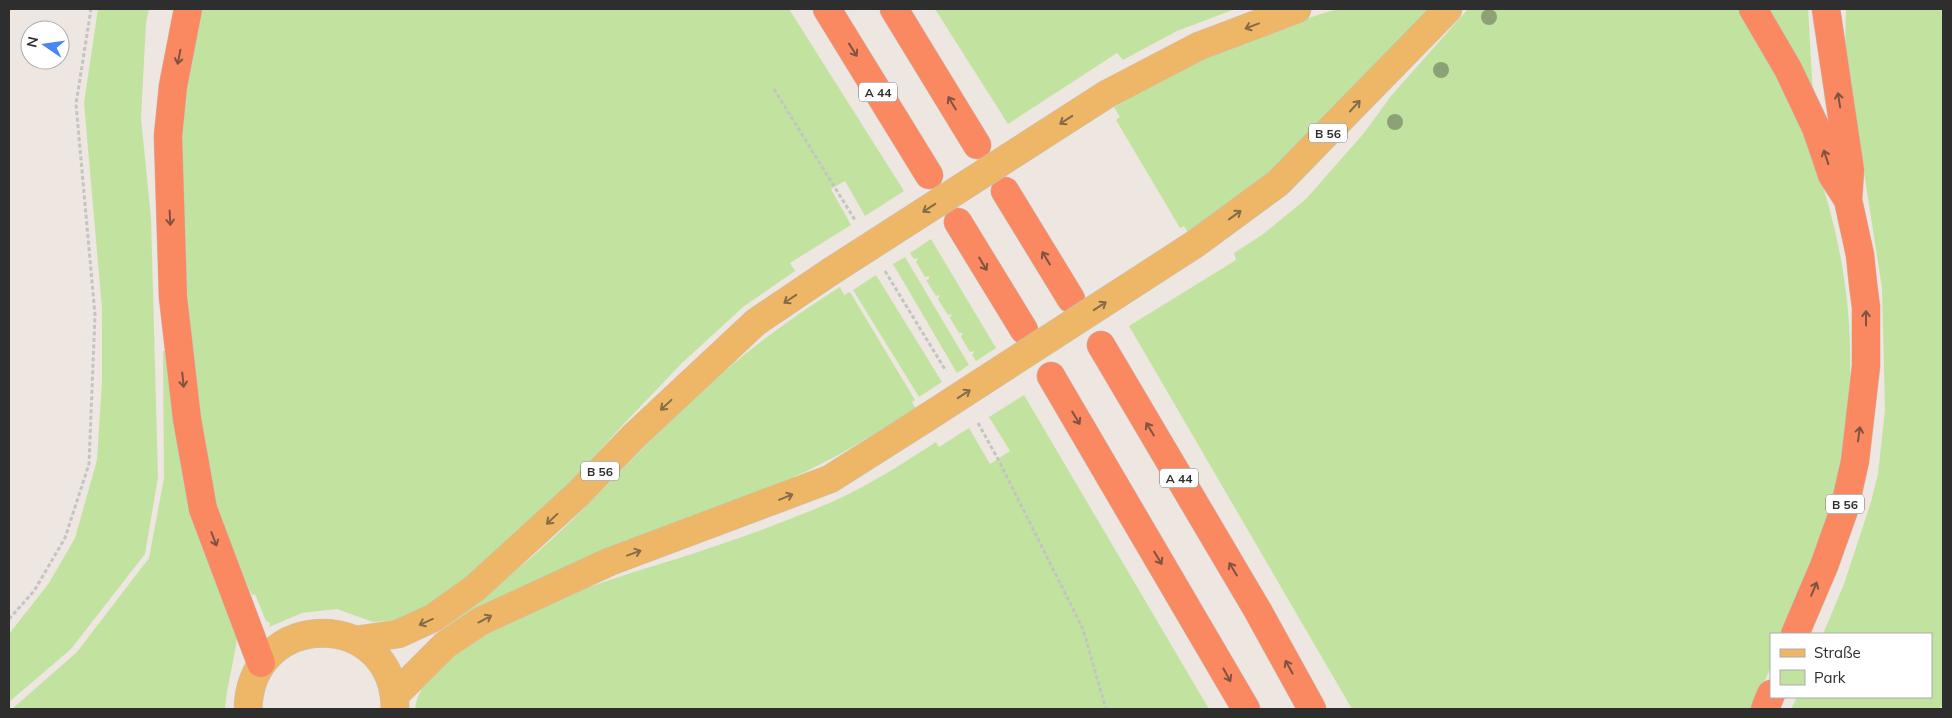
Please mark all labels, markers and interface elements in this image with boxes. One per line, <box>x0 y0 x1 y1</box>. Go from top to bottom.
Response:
north arrow <box>20 20 70 70</box>
one-way arrow <box>1245 22 1260 31</box>
text: N <box>22 35 42 49</box>
one-way arrow <box>848 43 858 57</box>
one-way arrow <box>173 48 183 64</box>
road number: A 44 <box>859 82 897 101</box>
one-way arrow <box>1833 92 1843 108</box>
one-way arrow <box>946 96 957 110</box>
one-way arrow <box>1349 100 1361 113</box>
one-way arrow <box>1059 116 1073 126</box>
road number: B 56 <box>1309 124 1347 142</box>
one-way arrow <box>1821 150 1830 165</box>
one-way arrow <box>922 203 936 213</box>
one-way arrow <box>165 210 174 226</box>
one-way arrow <box>1228 210 1242 220</box>
one-way arrow <box>1040 251 1050 265</box>
one-way arrow <box>979 256 989 270</box>
one-way arrow <box>783 294 797 304</box>
one-way arrow <box>1093 300 1107 310</box>
one-way arrow <box>1861 310 1871 326</box>
one-way arrow <box>178 372 188 388</box>
one-way arrow <box>956 389 970 399</box>
one-way arrow <box>660 399 673 411</box>
one-way arrow <box>1071 411 1081 425</box>
one-way arrow <box>1145 422 1155 436</box>
one-way arrow <box>1854 426 1864 442</box>
road number: B 56 <box>581 462 619 481</box>
road number: A 44 <box>1160 468 1198 488</box>
one-way arrow <box>778 491 793 501</box>
road number: B 56 <box>1826 494 1864 514</box>
one-way arrow <box>545 513 558 525</box>
one-way arrow <box>210 531 219 546</box>
one-way arrow <box>625 548 641 557</box>
one-way arrow <box>1154 551 1164 565</box>
one-way arrow <box>1227 562 1237 576</box>
one-way arrow <box>1810 582 1820 597</box>
one-way arrow <box>477 614 492 623</box>
one-way arrow <box>419 617 434 627</box>
legend <box>1770 633 1932 698</box>
text: Straße <box>1814 643 1861 662</box>
one-way arrow <box>1283 660 1293 674</box>
one-way arrow <box>1222 668 1232 682</box>
text: Park <box>1814 668 1846 687</box>

